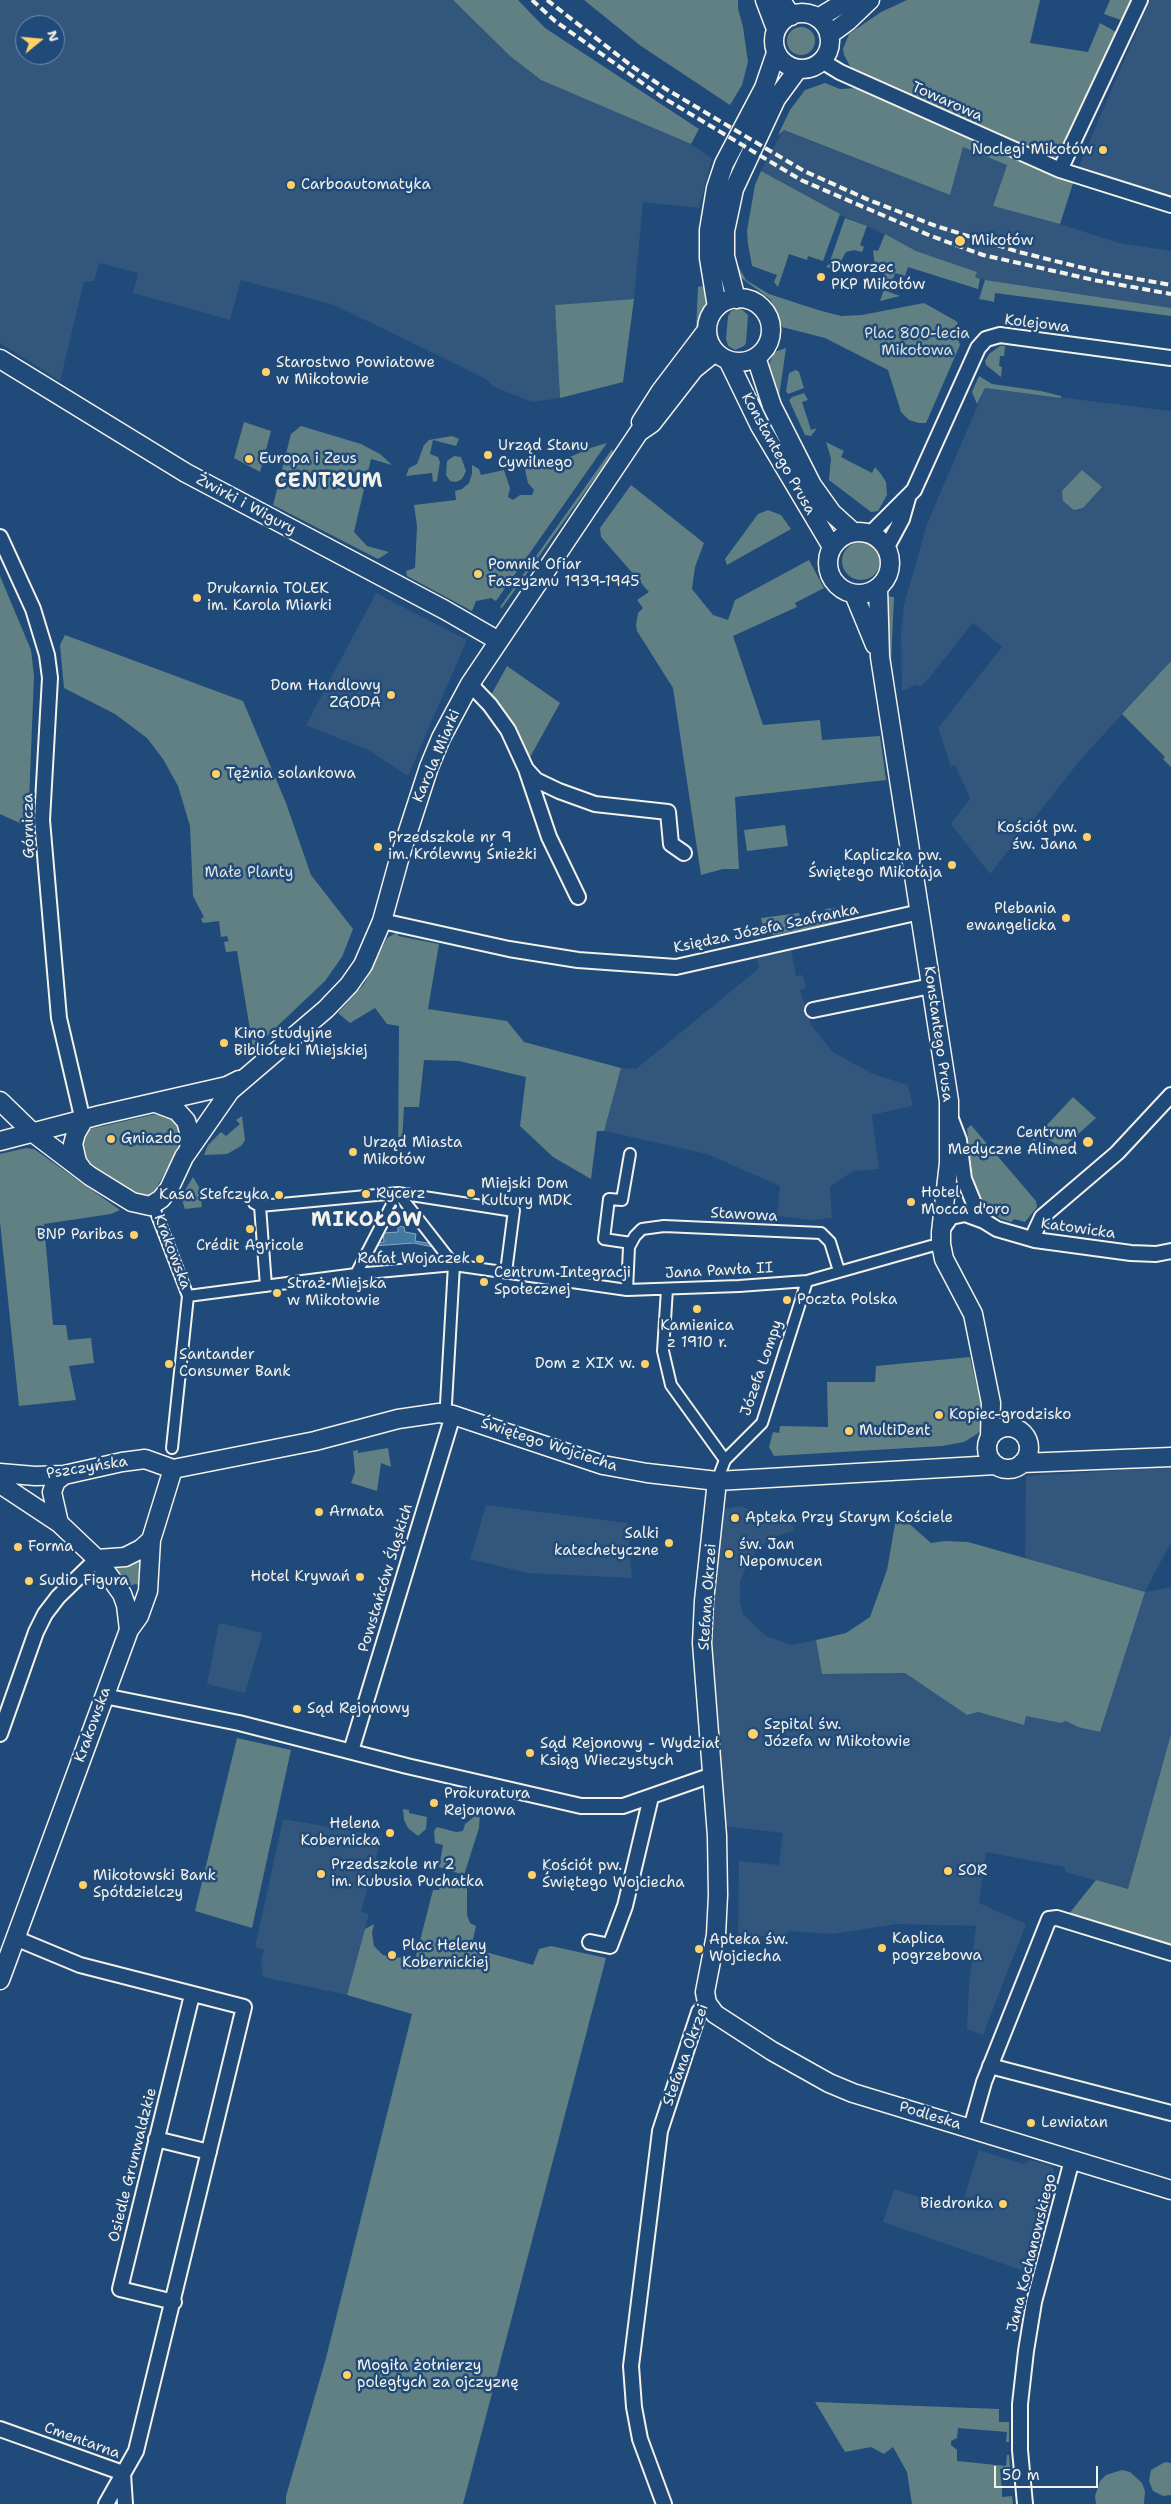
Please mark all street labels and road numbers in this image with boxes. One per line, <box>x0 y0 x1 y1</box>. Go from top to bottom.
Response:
street label: Towarowa <box>909 78 985 126</box>
street label: Kolejowa <box>1003 311 1071 337</box>
street label: Konstantego Prusa <box>737 390 819 518</box>
street label: Żwirki i Wigury <box>193 471 299 539</box>
street label: Karola Miarki <box>409 707 465 805</box>
street label: Górnicza <box>19 793 39 859</box>
street label: Księdza Józefa Szafranka <box>672 901 860 957</box>
street label: Konstantego Prusa <box>920 965 956 1103</box>
street label: Stawowa <box>710 1204 778 1226</box>
street label: Krakowska <box>149 1212 195 1292</box>
street label: Katowicka <box>1040 1215 1116 1243</box>
street label: Jana Pawła II <box>664 1259 774 1283</box>
street label: Józefa Lompy <box>737 1318 787 1418</box>
street label: Świętego Wojciecha <box>478 1414 620 1476</box>
street label: Pszczyńska <box>45 1453 129 1483</box>
street label: Powstańców Śląskich <box>355 1502 417 1654</box>
street label: Stefana Okrzei <box>695 1543 721 1651</box>
street label: Krakowska <box>71 1685 115 1765</box>
street label: Stefana Okrzei <box>659 2002 713 2108</box>
street label: Osiedle Grunwaldzkie <box>105 2086 161 2244</box>
street label: Podleska <box>897 2098 963 2134</box>
street label: Jana Kochanowskiego <box>1004 2172 1060 2334</box>
street label: Cmentarna <box>42 2419 122 2463</box>

